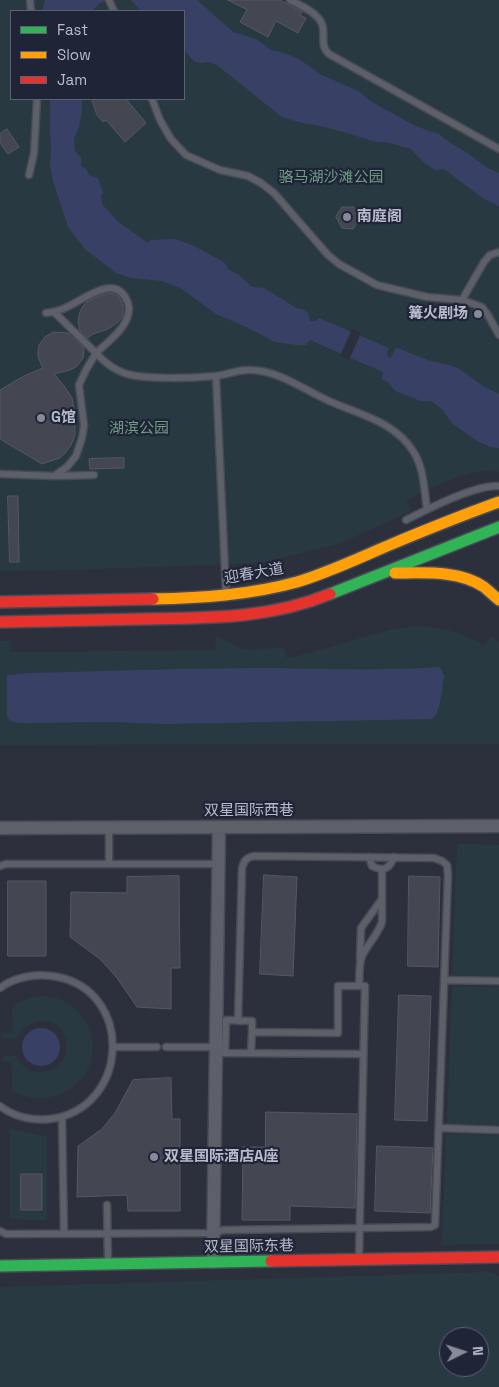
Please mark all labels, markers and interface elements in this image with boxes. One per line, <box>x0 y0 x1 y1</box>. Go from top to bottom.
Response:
legend <box>10 10 185 100</box>
text: Fast <box>57 20 88 39</box>
text: Slow <box>57 45 91 64</box>
text: Jam <box>57 70 87 89</box>
park label: 骆马湖沙滩公园 <box>279 169 383 187</box>
place label: 南庭阁 <box>357 208 402 226</box>
marker: 南庭阁 <box>341 211 353 223</box>
place label: 篝火剧场 <box>408 305 468 323</box>
marker: 篝火剧场 <box>472 308 484 320</box>
place label: G馆 <box>51 409 76 427</box>
marker: G馆 <box>35 412 47 424</box>
park label: 湖滨公园 <box>109 420 169 438</box>
street label: 迎春大道 <box>223 560 285 588</box>
street label: 双星国际西巷 <box>204 802 294 820</box>
place label: 双星国际酒店A座 <box>164 1148 279 1166</box>
marker: 双星国际酒店A座 <box>148 1151 160 1163</box>
street label: 双星国际东巷 <box>204 1237 294 1257</box>
north arrow <box>439 1327 489 1377</box>
text: N <box>469 1346 487 1356</box>

